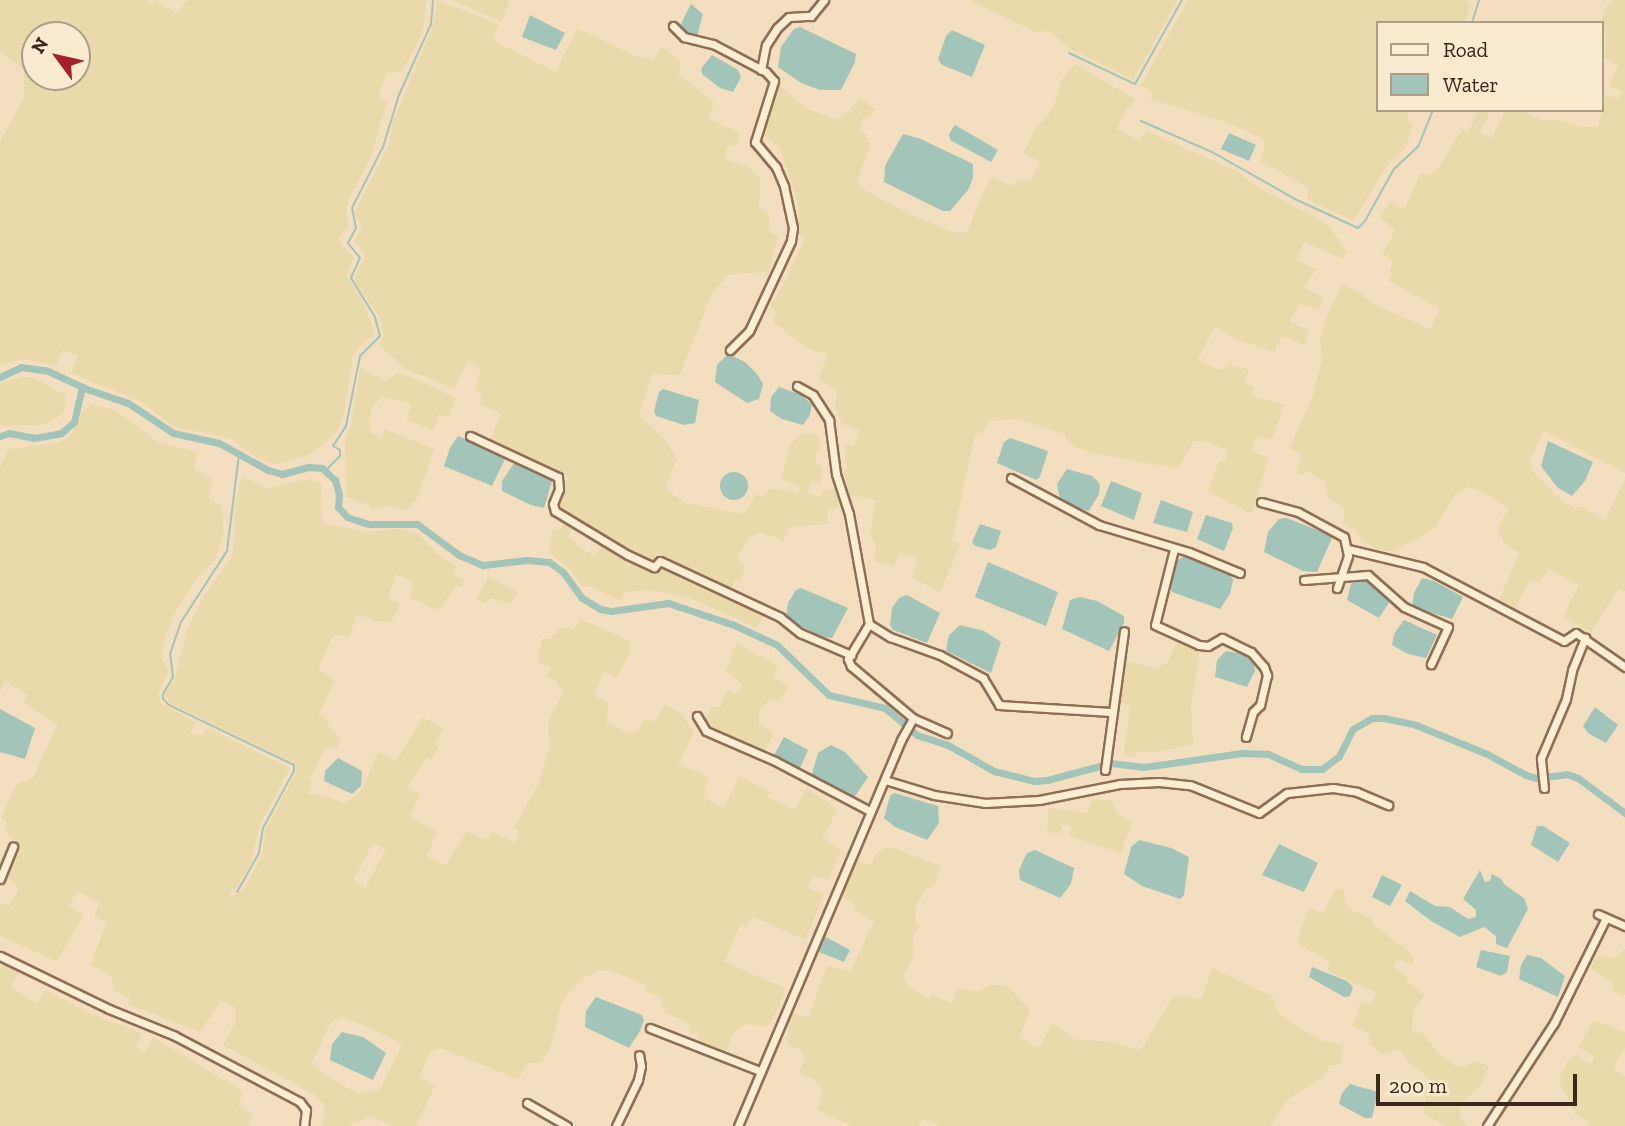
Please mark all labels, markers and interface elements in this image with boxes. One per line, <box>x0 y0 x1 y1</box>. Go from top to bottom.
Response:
north arrow <box>21 21 91 91</box>
legend <box>1376 21 1604 112</box>
text: N <box>26 33 53 58</box>
text: Road <box>1443 37 1488 62</box>
text: Water <box>1443 72 1498 97</box>
scale bar <box>1380 1060 1581 1104</box>
text: 200 m <box>1389 1073 1447 1098</box>

